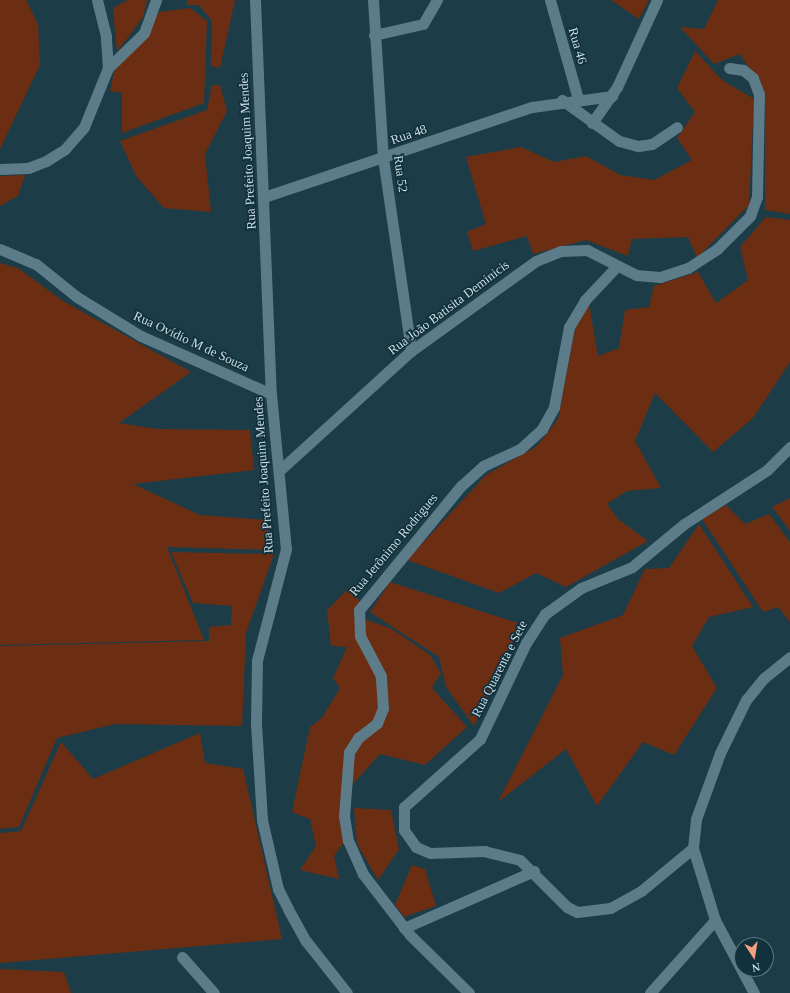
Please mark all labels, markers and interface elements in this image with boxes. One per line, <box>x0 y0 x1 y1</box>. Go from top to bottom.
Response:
street label: Rua 46 <box>564 26 590 66</box>
street label: Rua Prefeito Joaquim Mendes <box>236 72 260 230</box>
street label: Rua 48 <box>389 122 429 148</box>
street label: Rua 52 <box>390 154 410 194</box>
street label: Rua João Batisita Deminicis <box>385 257 513 359</box>
street label: Rua Ovídio M de Souza <box>131 308 251 376</box>
street label: Rua Prefeito Joaquim Mendes <box>251 396 277 554</box>
street label: Rua Jerônimo Rodrigues <box>346 490 442 600</box>
street label: Rua Quarenta e Sete <box>469 618 531 720</box>
north arrow <box>734 937 774 977</box>
text: N <box>751 961 761 974</box>

